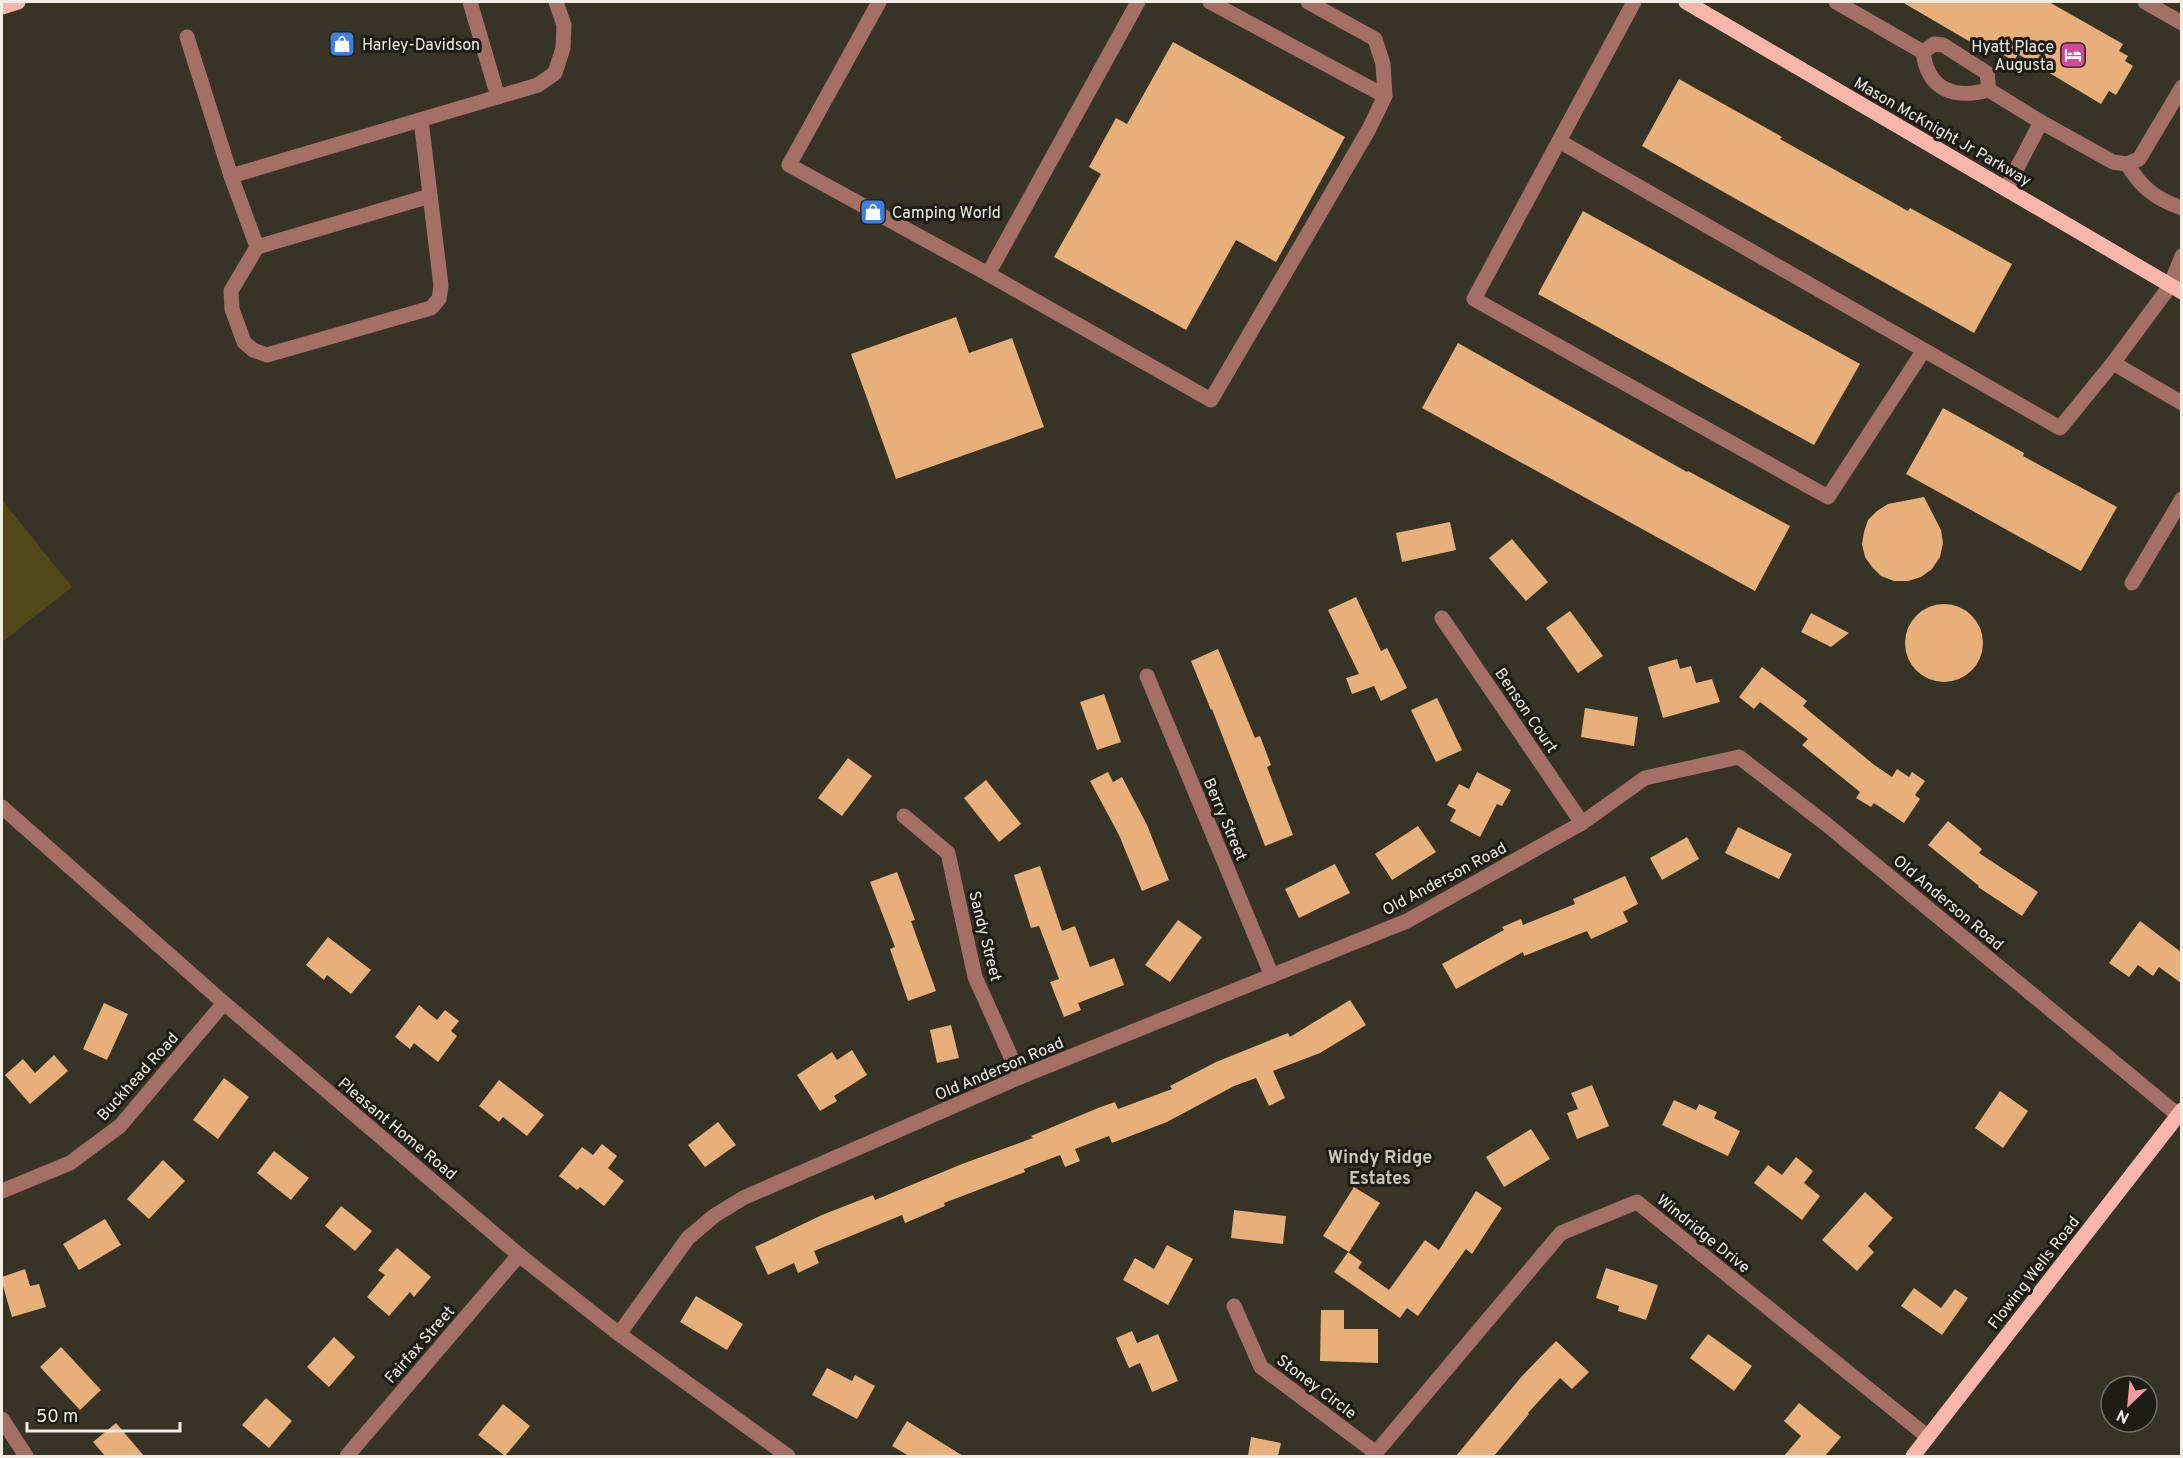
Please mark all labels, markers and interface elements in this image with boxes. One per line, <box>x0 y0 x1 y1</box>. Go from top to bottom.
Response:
shop icon: Harley-Davidson <box>327 29 357 59</box>
place label: Harley-Davidson <box>362 36 480 56</box>
place label: Hyatt Place Augusta <box>1971 38 2054 76</box>
hotel icon: Hyatt Place Augusta <box>2058 40 2088 70</box>
street label: Mason McKnight Jr Parkway <box>1850 74 2034 192</box>
shop icon: Camping World <box>858 197 888 227</box>
place label: Camping World <box>892 204 1001 224</box>
street label: Benson Court <box>1490 665 1561 757</box>
street label: Berry Street <box>1198 775 1251 864</box>
street label: Old Anderson Road <box>1379 839 1511 921</box>
street label: Old Anderson Road <box>1888 852 2007 956</box>
street label: Sandy Street <box>963 889 1005 984</box>
street label: Buckhead Road <box>94 1029 183 1126</box>
street label: Old Anderson Road <box>932 1034 1067 1106</box>
street label: Pleasant Home Road <box>333 1074 460 1185</box>
district label: Windy Ridge Estates <box>1328 1147 1432 1191</box>
street label: Windridge Drive <box>1652 1191 1753 1278</box>
street label: Flowing Wells Road <box>1984 1213 2085 1334</box>
street label: Fairfax Street <box>381 1302 460 1388</box>
street label: Stoney Circle <box>1272 1351 1360 1424</box>
north arrow <box>2099 1374 2159 1434</box>
scale bar <box>27 1395 180 1433</box>
text: N <box>2114 1404 2133 1427</box>
text: 50 m <box>36 1406 78 1429</box>

